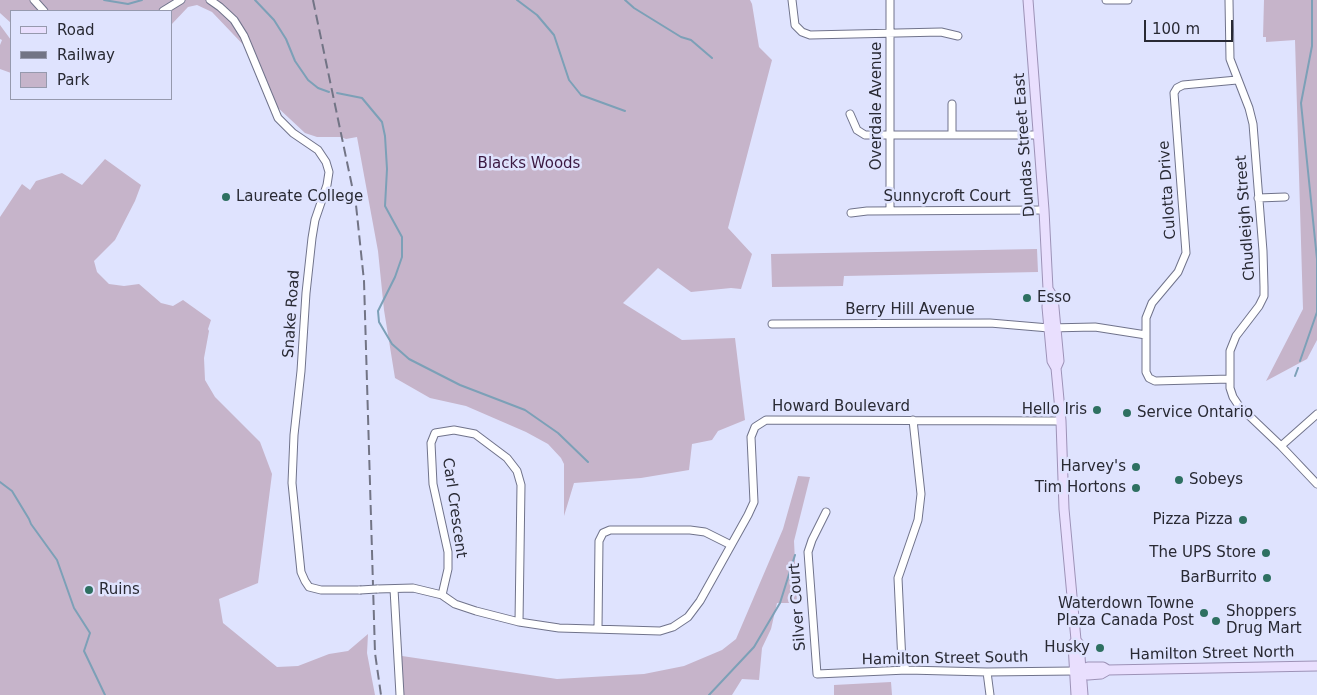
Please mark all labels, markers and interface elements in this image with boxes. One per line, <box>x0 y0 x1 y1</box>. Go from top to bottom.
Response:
legend <box>10 10 172 100</box>
scale bar <box>1147 10 1236 42</box>
text: 100 m <box>1152 20 1200 38</box>
text: Road <box>57 21 95 39</box>
street label: Overdale Avenue <box>868 42 886 170</box>
text: Railway <box>57 46 115 64</box>
text: Park <box>57 71 89 89</box>
street label: Dundas Street East <box>1011 72 1039 218</box>
street label: Culotta Drive <box>1156 140 1180 240</box>
park label: Blacks Woods <box>478 155 580 173</box>
street label: Chudleigh Street <box>1233 155 1259 281</box>
place label: Laureate College <box>236 188 363 206</box>
street label: Sunnycroft Court <box>883 188 1011 206</box>
marker: Laureate College <box>220 191 232 203</box>
street label: Snake Road <box>280 269 304 359</box>
place label: Esso <box>1037 289 1071 307</box>
marker: Esso <box>1021 292 1033 304</box>
street label: Berry Hill Avenue <box>845 301 975 319</box>
street label: Howard Boulevard <box>772 398 910 416</box>
place label: Hello Iris <box>1022 401 1087 419</box>
marker: Hello Iris <box>1091 404 1103 416</box>
place label: Service Ontario <box>1137 404 1253 422</box>
marker: Service Ontario <box>1121 407 1133 419</box>
street label: Carl Crescent <box>438 457 470 559</box>
place label: Harvey's <box>1060 458 1126 476</box>
marker: Harvey's <box>1130 461 1142 473</box>
place label: Sobeys <box>1189 471 1243 489</box>
marker: Sobeys <box>1173 474 1185 486</box>
place label: Tim Hortons <box>1035 479 1126 497</box>
marker: Tim Hortons <box>1130 482 1142 494</box>
place label: Pizza Pizza <box>1153 511 1233 529</box>
marker: Pizza Pizza <box>1237 514 1249 526</box>
place label: The UPS Store <box>1149 544 1256 562</box>
marker: The UPS Store <box>1260 547 1272 559</box>
street label: Silver Court <box>786 562 810 652</box>
place label: BarBurrito <box>1180 569 1257 587</box>
marker: BarBurrito <box>1261 572 1273 584</box>
place label: Ruins <box>99 581 140 599</box>
marker: Ruins <box>83 584 95 596</box>
place label: Waterdown Towne Plaza Canada Post <box>1057 595 1194 630</box>
place label: Shoppers Drug Mart <box>1226 603 1302 638</box>
marker: Waterdown Towne Plaza Canada Post <box>1198 607 1210 619</box>
marker: Shoppers Drug Mart <box>1210 615 1222 627</box>
place label: Husky <box>1044 639 1090 657</box>
marker: Husky <box>1094 642 1106 654</box>
street label: Hamilton Street North <box>1129 644 1295 664</box>
street label: Hamilton Street South <box>862 649 1028 669</box>

